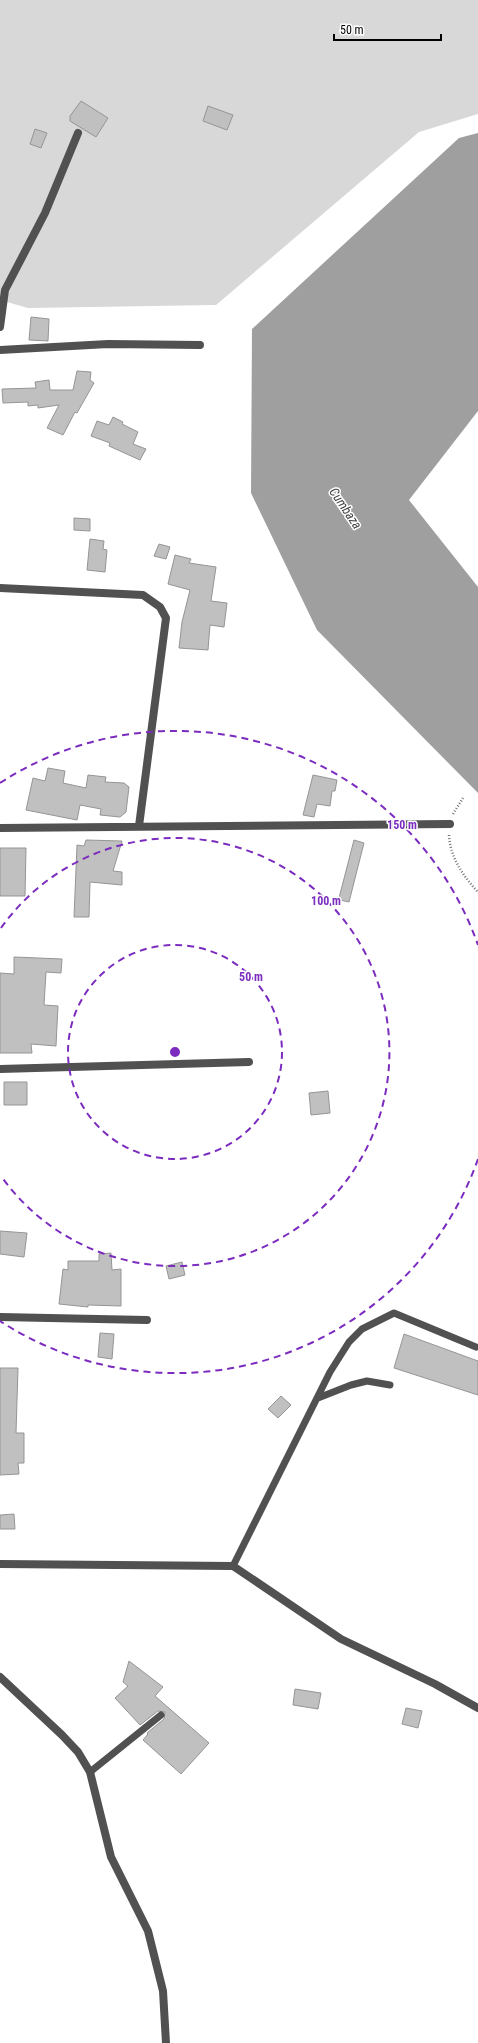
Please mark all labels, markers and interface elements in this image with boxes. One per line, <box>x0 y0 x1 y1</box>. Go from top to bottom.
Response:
scale bar <box>334 16 441 42</box>
text: 50 m <box>340 23 364 37</box>
water label: Cumbaza <box>326 485 365 532</box>
text: 150 m <box>387 818 417 832</box>
text: 100 m <box>311 894 341 908</box>
text: 50 m <box>239 970 263 984</box>
centre of rings <box>168 1045 182 1059</box>

